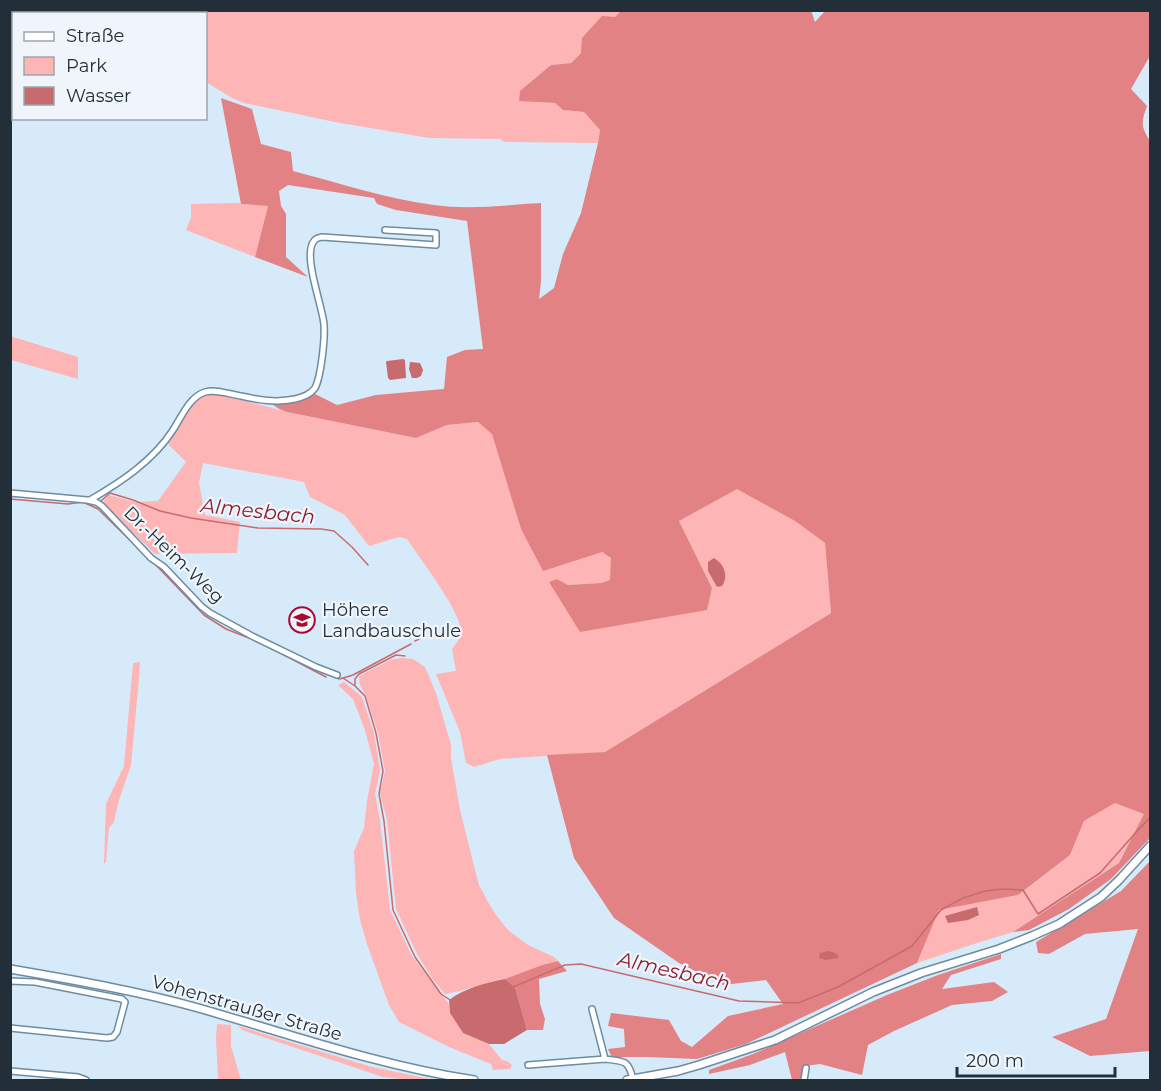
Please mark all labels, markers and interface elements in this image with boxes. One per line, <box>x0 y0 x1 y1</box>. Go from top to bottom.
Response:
legend <box>12 12 207 120</box>
text: Straße <box>66 25 125 47</box>
text: Park <box>66 55 107 77</box>
text: Wasser <box>66 85 131 107</box>
water label: Almesbach <box>199 493 316 529</box>
street label: Dr.-Heim-Weg <box>119 502 229 608</box>
place label: Höhere Landbauschule <box>322 599 461 642</box>
school or university icon: Höhere Landbauschule <box>287 605 317 635</box>
water label: Almesbach <box>615 946 732 996</box>
street label: Vohenstraußer Straße <box>149 970 345 1046</box>
scale bar <box>957 1040 1114 1078</box>
text: 200 m <box>966 1050 1024 1072</box>

